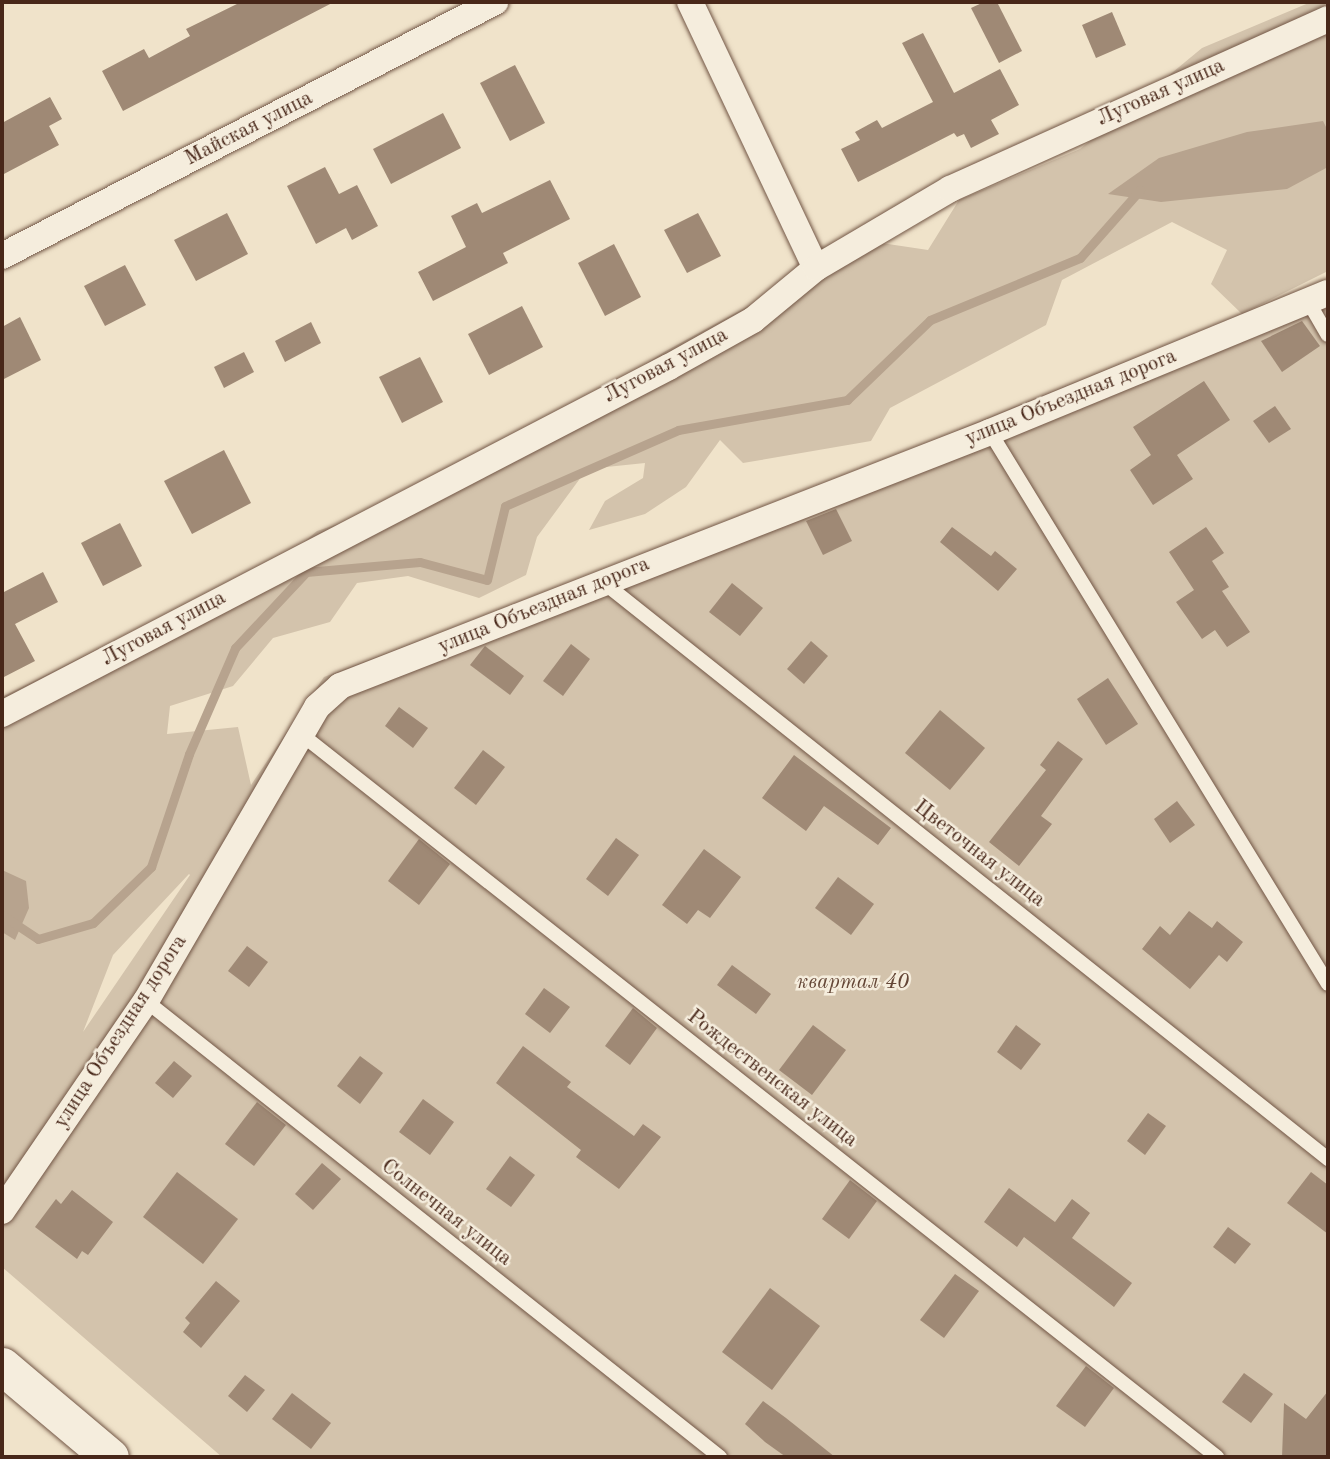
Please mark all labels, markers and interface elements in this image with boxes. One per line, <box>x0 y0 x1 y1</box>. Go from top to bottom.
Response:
street label: Луговая улица <box>1093 54 1229 132</box>
street label: Майская улица <box>181 86 317 172</box>
street label: Луговая улица <box>600 323 732 409</box>
street label: улица Объездная дорога <box>962 344 1180 452</box>
street label: улица Объездная дорога <box>435 552 653 660</box>
street label: Луговая улица <box>98 586 230 672</box>
street label: Цветочная улица <box>908 795 1050 913</box>
street label: улица Объездная дорога <box>49 931 193 1133</box>
park label: квартал 40 <box>797 970 909 996</box>
street label: Рождественская улица <box>682 1005 862 1153</box>
street label: Солнечная улица <box>376 1154 516 1272</box>

